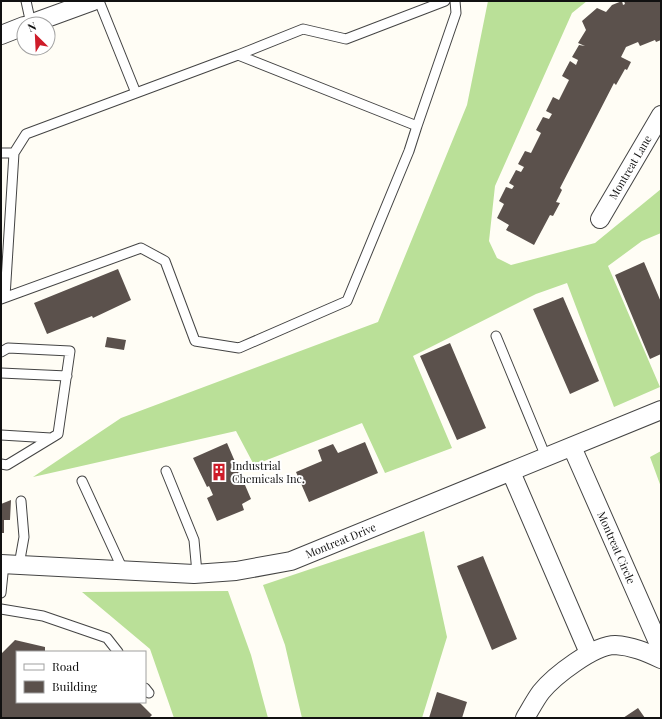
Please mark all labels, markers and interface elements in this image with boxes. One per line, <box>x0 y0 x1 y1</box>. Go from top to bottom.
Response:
north arrow <box>16 16 56 56</box>
text: N <box>25 18 38 35</box>
street label: Montreat Lane <box>605 132 655 202</box>
place label: Industrial Chemicals Inc. <box>232 458 305 486</box>
building icon: Industrial Chemicals Inc. <box>209 462 229 482</box>
street label: Montreat Circle <box>594 509 639 586</box>
street label: Montreat Drive <box>303 519 379 561</box>
legend <box>16 651 146 703</box>
text: Road <box>52 658 79 674</box>
text: Building <box>52 678 98 694</box>

